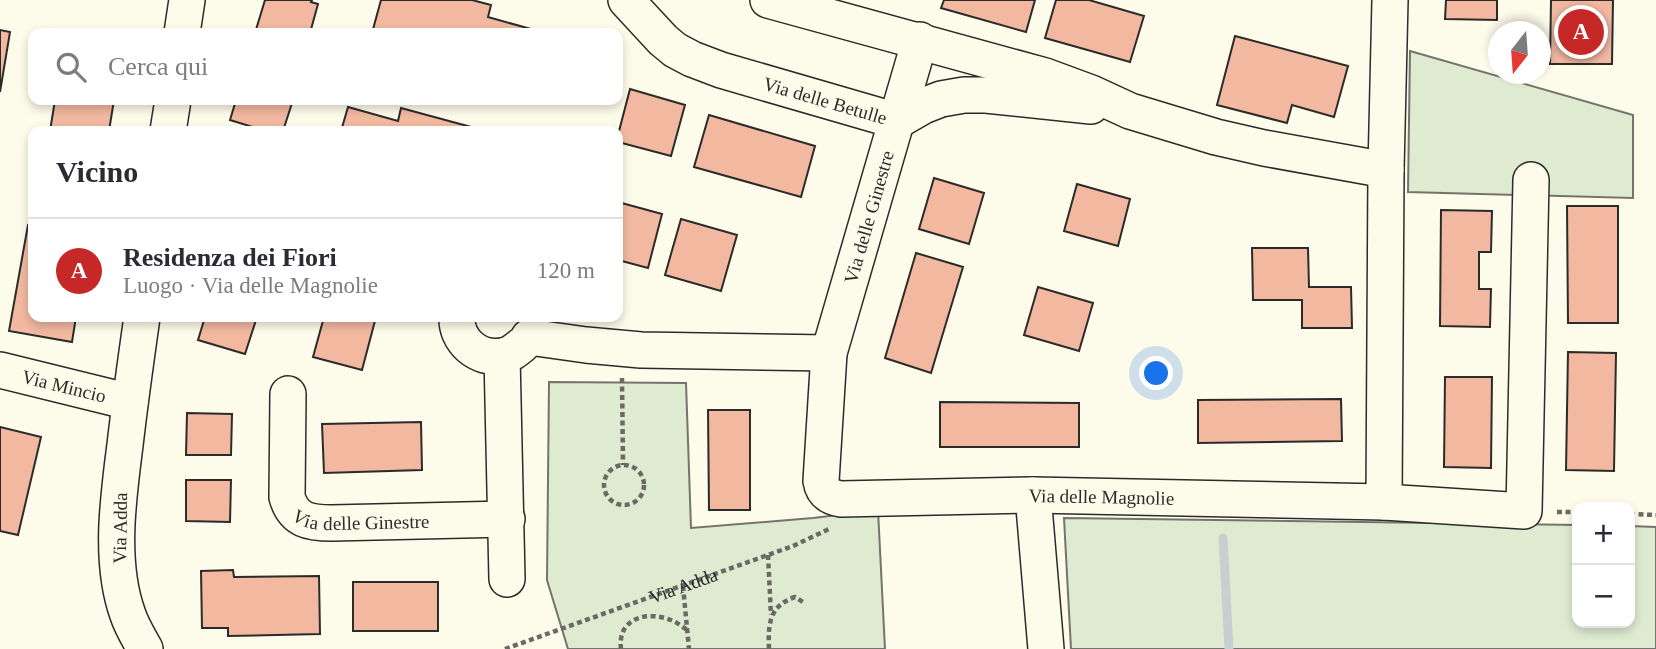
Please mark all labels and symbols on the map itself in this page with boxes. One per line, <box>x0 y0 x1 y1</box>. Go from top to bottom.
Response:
pin: A <box>1558 6 1604 58</box>
north arrow <box>1488 21 1551 84</box>
street label: Via delle Betulle <box>761 72 890 128</box>
street label: Via delle Ginestre <box>840 148 898 286</box>
your location <box>1139 356 1173 390</box>
street label: Via Mincio <box>20 365 108 406</box>
street label: Via delle Magnolie <box>1028 484 1174 508</box>
street label: Via Adda <box>109 492 131 564</box>
street label: Via delle Ginestre <box>288 504 430 534</box>
street label: Via Adda <box>646 563 721 607</box>

